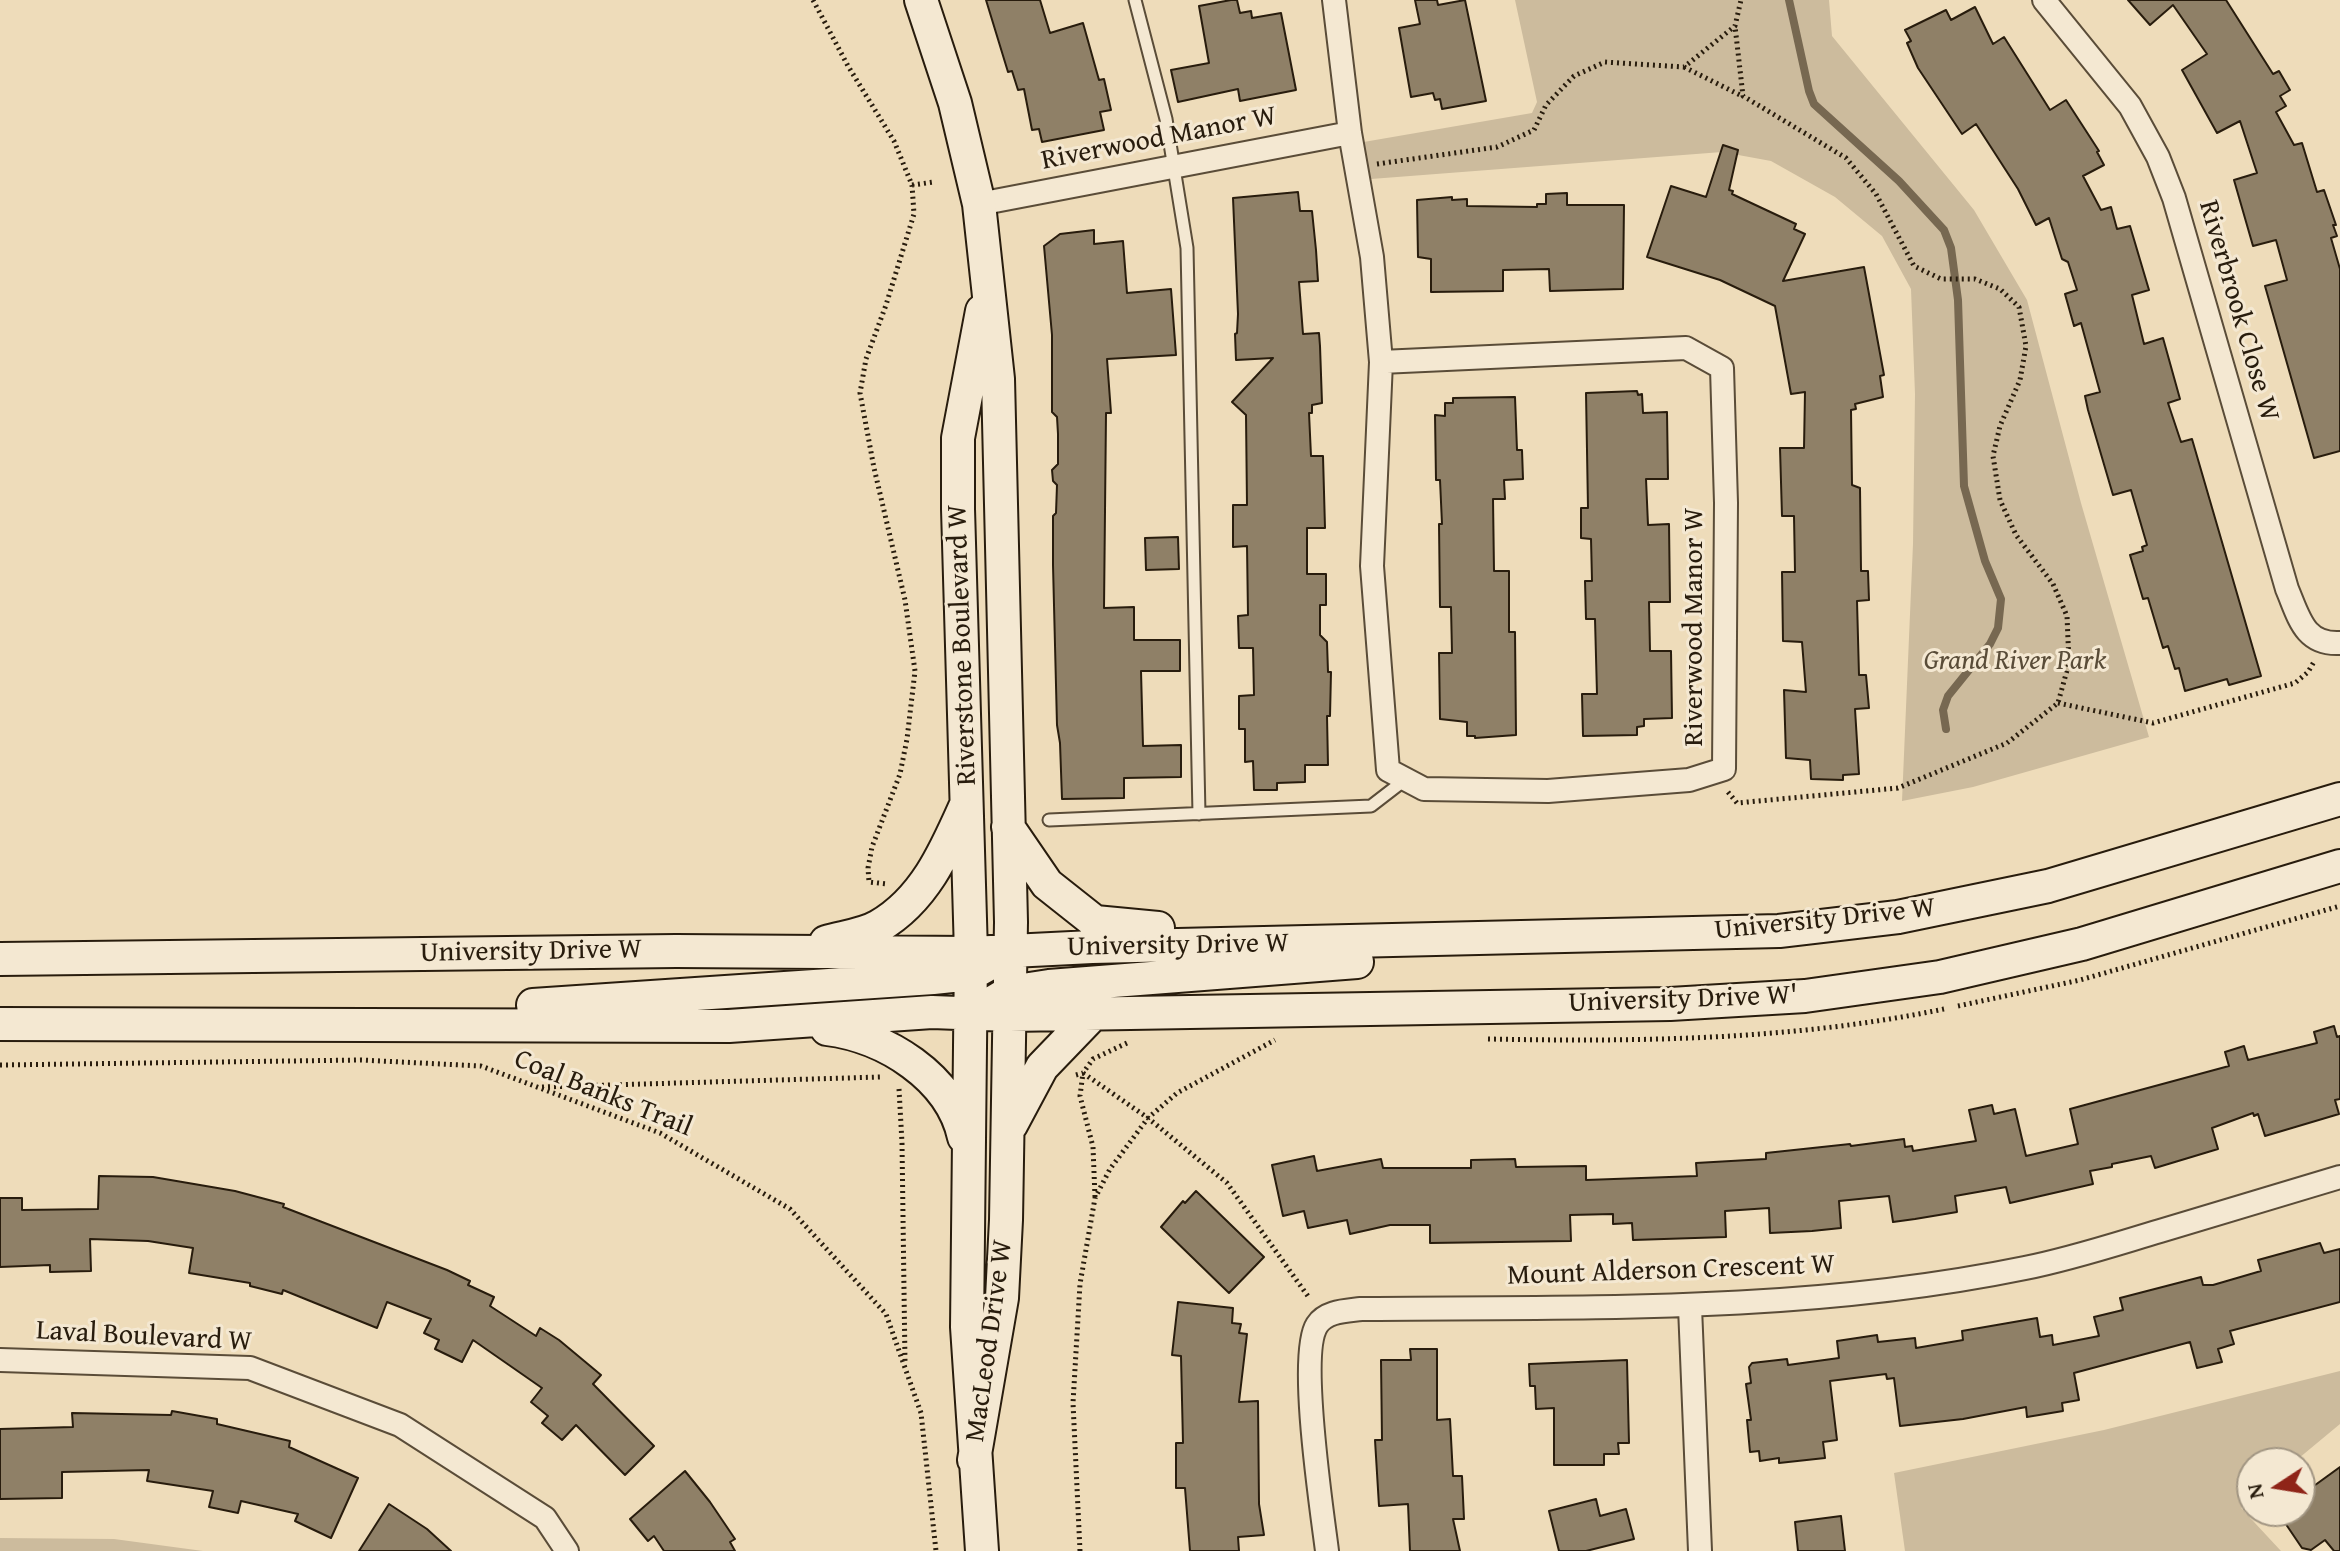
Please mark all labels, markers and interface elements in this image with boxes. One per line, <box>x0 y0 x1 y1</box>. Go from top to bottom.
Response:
street label: Riverwood Manor W <box>1039 100 1279 178</box>
street label: Riverbrook Close W <box>2190 197 2286 425</box>
street label: Riverstone Boulevard W <box>941 504 985 786</box>
street label: Riverwood Manor W <box>1678 508 1712 746</box>
park label: Grand River Park <box>1924 645 2106 679</box>
street label: University Drive W <box>1713 892 1937 948</box>
street label: University Drive W <box>1067 927 1289 965</box>
street label: University Drive W <box>420 933 642 971</box>
street label: University Drive W' <box>1568 979 1798 1021</box>
street label: Coal Banks Trail <box>509 1043 697 1145</box>
street label: MacLeod Drive W <box>959 1238 1021 1444</box>
street label: Mount Alderson Crescent W <box>1507 1248 1835 1294</box>
street label: Laval Boulevard W <box>35 1315 253 1359</box>
north arrow <box>2236 1447 2316 1527</box>
text: N <box>2237 1481 2272 1502</box>

